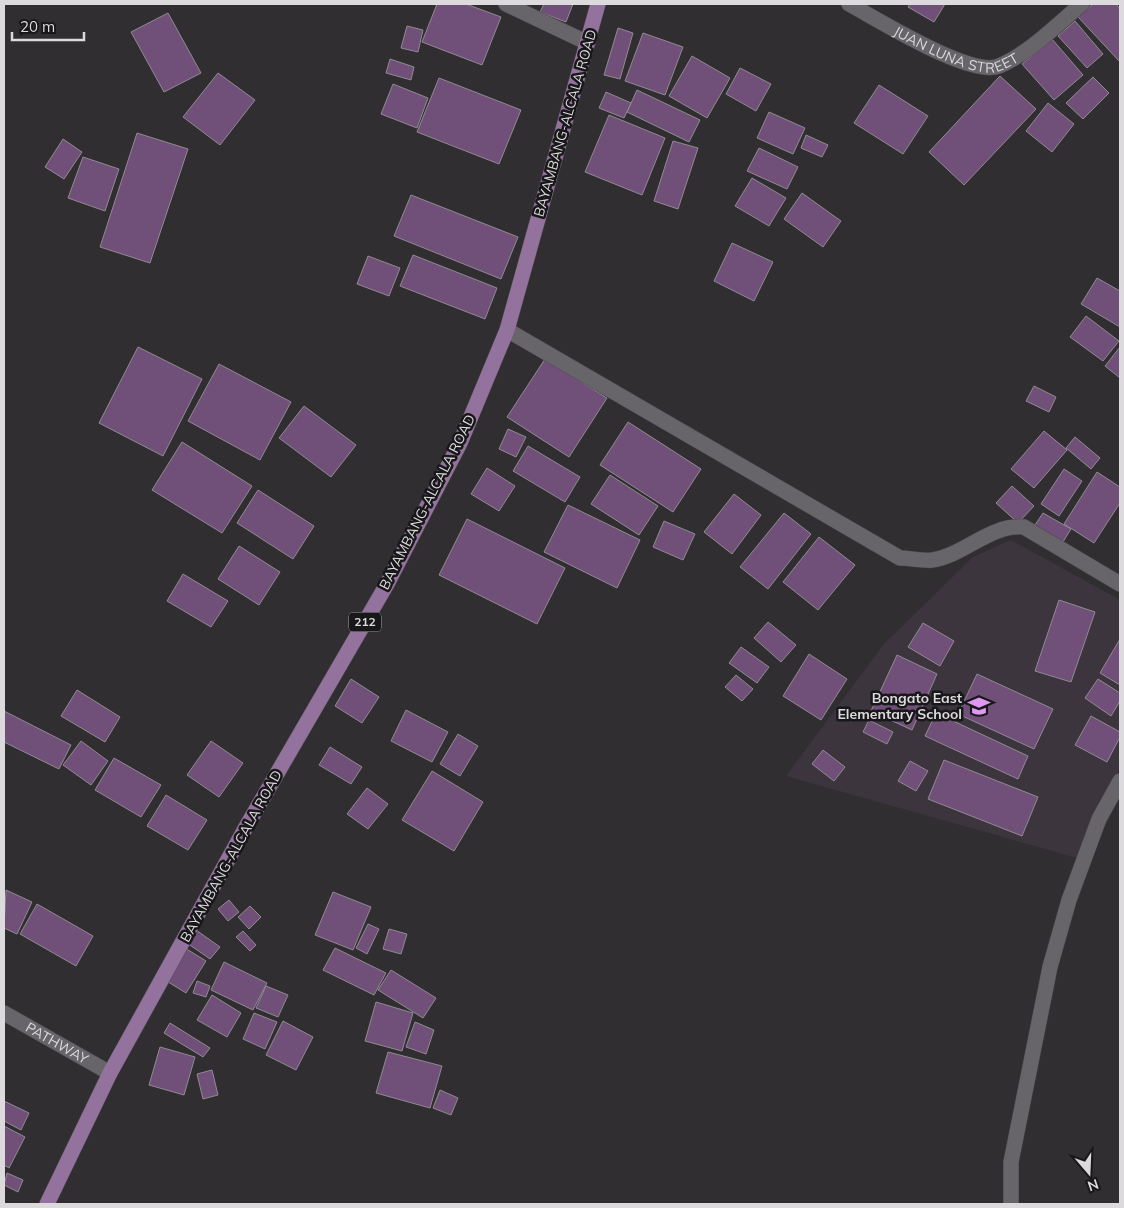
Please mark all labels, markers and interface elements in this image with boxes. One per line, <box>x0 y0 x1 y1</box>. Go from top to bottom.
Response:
scale bar <box>12 10 85 42</box>
text: 20 m <box>20 17 55 36</box>
street label: JUAN LUNA STREET <box>890 22 1022 77</box>
street label: BAYAMBANG-ALCALA ROAD <box>530 27 600 219</box>
street label: BAYAMBANG-ALCALA ROAD <box>375 411 479 593</box>
road number: 212 <box>349 612 381 632</box>
place label: Bongato East Elementary School <box>838 689 963 723</box>
school or university icon: Bongato East Elementary School <box>966 693 992 719</box>
street label: BAYAMBANG-ALCALA ROAD <box>176 767 286 945</box>
street label: PATHWAY <box>23 1018 92 1068</box>
north arrow <box>1064 1148 1114 1198</box>
text: N <box>1085 1175 1101 1196</box>

